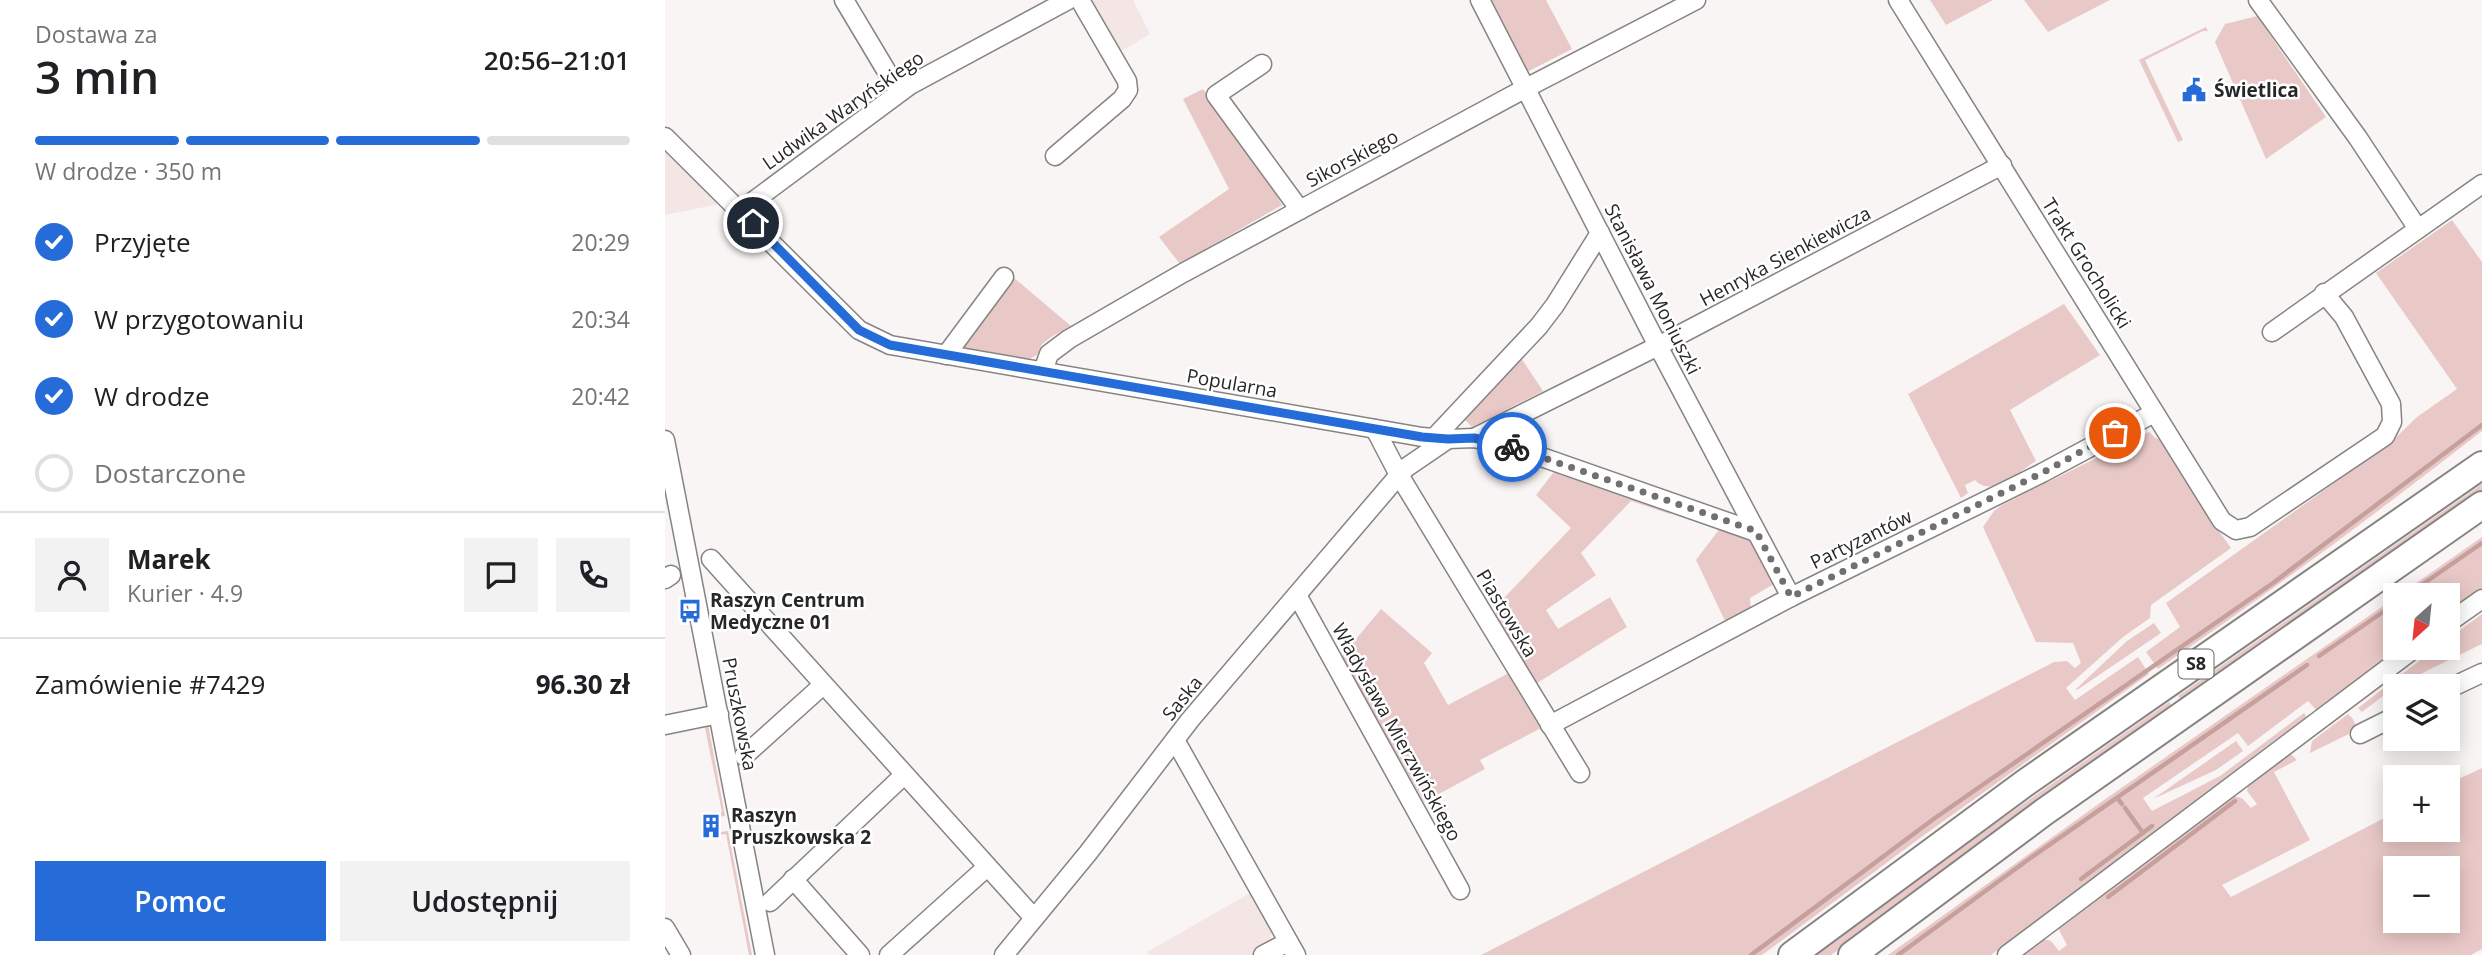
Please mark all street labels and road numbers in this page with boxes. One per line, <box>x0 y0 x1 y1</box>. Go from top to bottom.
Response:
street label: Ludwika Waryńskiego <box>757 44 929 176</box>
street label: Sikorskiego <box>1301 123 1403 193</box>
street label: Trakt Grocholicki <box>2036 193 2138 333</box>
street label: Stanisława Moniuszki <box>1599 199 1707 379</box>
street label: Henryka Sienkiewicza <box>1695 200 1875 312</box>
street label: Popularna <box>1185 362 1279 404</box>
street label: Partyzantów <box>1806 503 1916 575</box>
street label: Piastowska <box>1471 564 1543 662</box>
street label: Władysława Mierzwińskiego <box>1326 618 1468 846</box>
road number: S8 <box>2179 650 2213 678</box>
street label: Pruszkowska <box>716 655 764 773</box>
street label: Saska <box>1156 670 1208 726</box>

